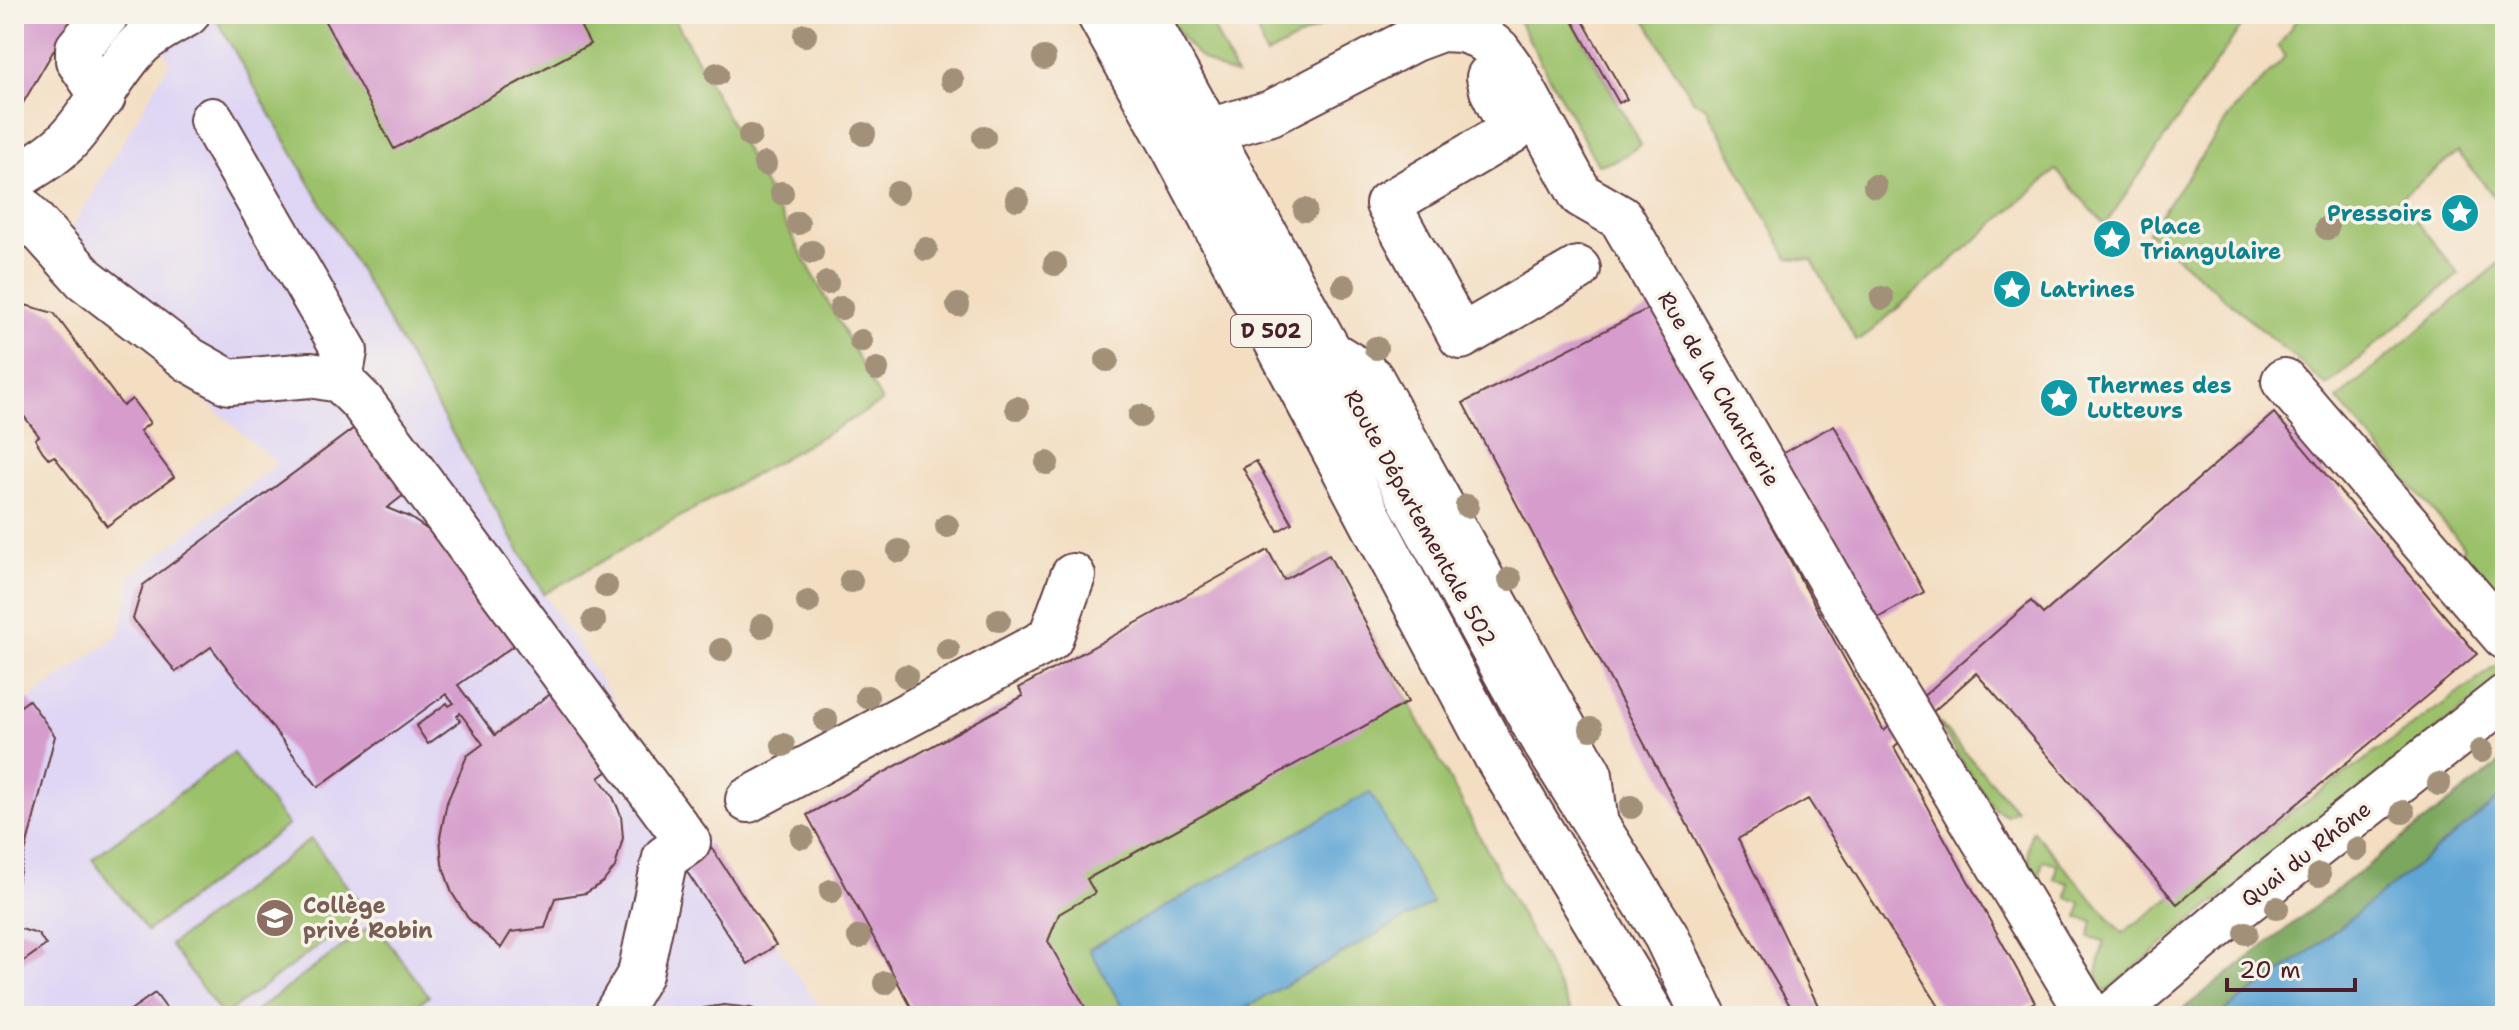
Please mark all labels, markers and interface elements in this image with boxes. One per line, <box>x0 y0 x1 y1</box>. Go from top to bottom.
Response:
place icon: Pressoirs <box>2439 192 2481 234</box>
place label: Pressoirs <box>2327 199 2432 228</box>
place label: Place Triangulaire <box>2140 212 2281 266</box>
place icon: Place Triangulaire <box>2091 218 2133 260</box>
place icon: Latrines <box>1991 268 2033 310</box>
place label: Latrines <box>2040 275 2135 304</box>
street label: Rue de la Chantrerie <box>1651 286 1787 492</box>
road number: D 502 <box>1231 315 1311 347</box>
place label: Thermes des Lutteurs <box>2087 371 2232 425</box>
place icon: Thermes des Lutteurs <box>2038 377 2080 419</box>
street label: Route Départementale 502 <box>1337 385 1503 651</box>
street label: Quai du Rhône <box>2235 794 2377 914</box>
place label: Collège privé Robin <box>303 891 433 945</box>
school or university icon: Collège privé Robin <box>254 897 296 939</box>
scale bar <box>2227 942 2355 992</box>
text: 20 m <box>2239 954 2301 986</box>

